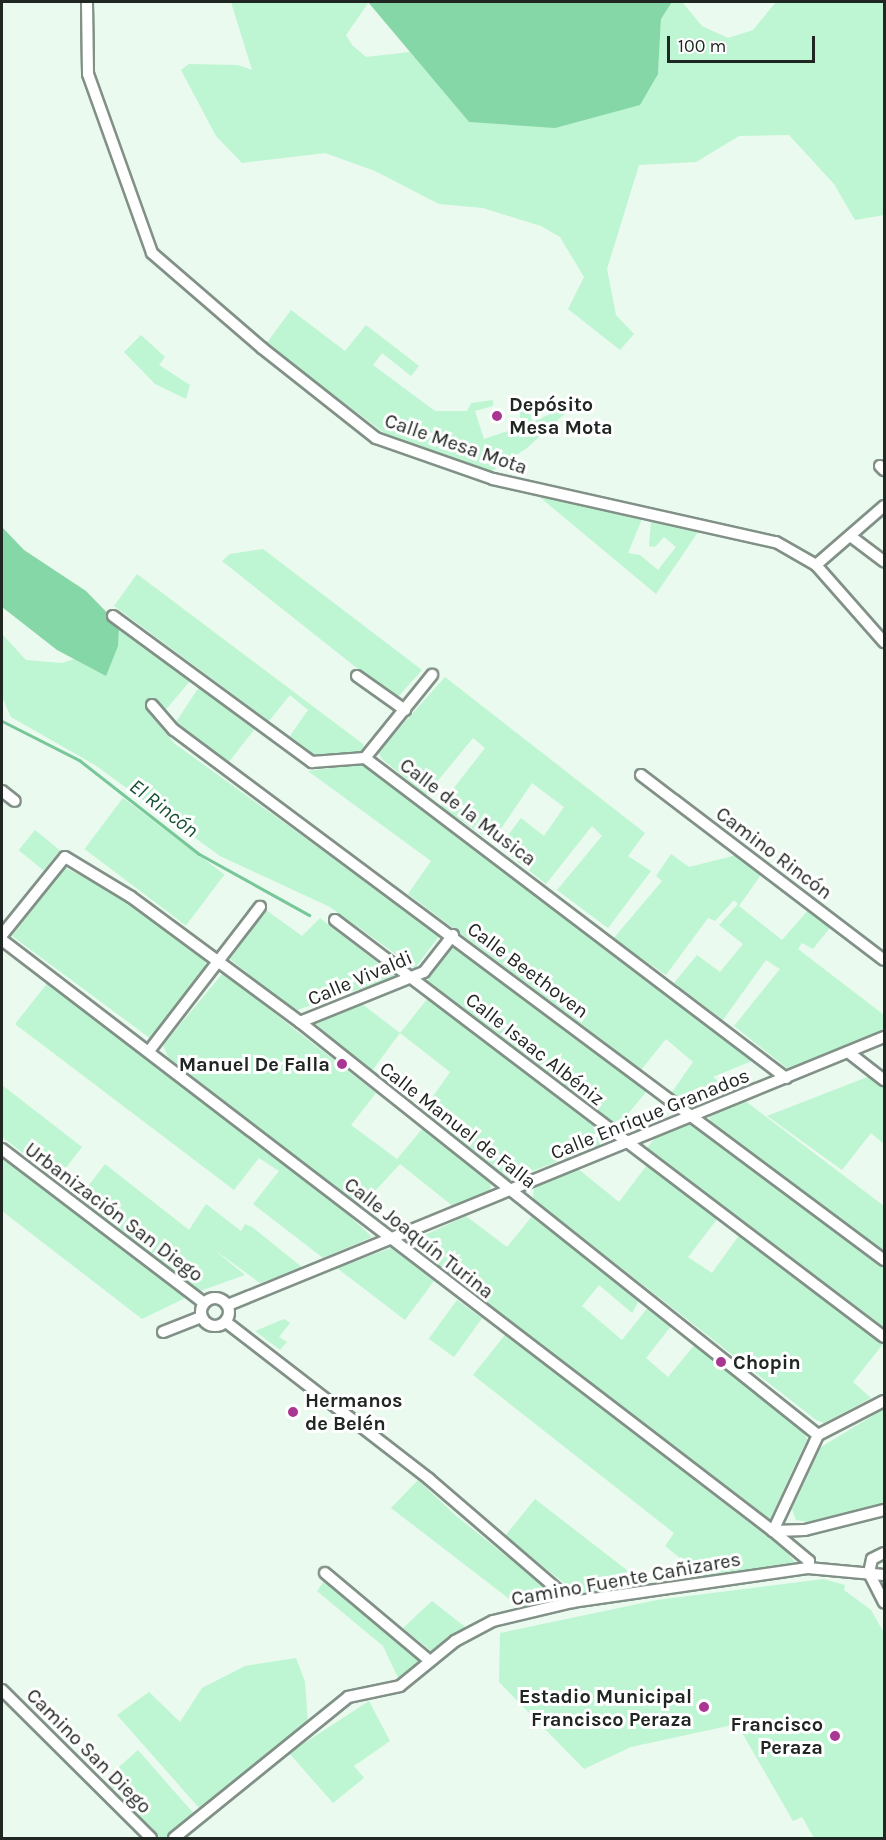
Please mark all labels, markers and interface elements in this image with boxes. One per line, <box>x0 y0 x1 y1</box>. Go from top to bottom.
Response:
scale bar <box>670 24 818 62</box>
text: 100 m <box>678 35 726 57</box>
place label: Depósito Mesa Mota <box>509 392 613 439</box>
street label: Calle Mesa Mota <box>381 408 531 480</box>
marker: Depósito Mesa Mota <box>490 409 504 423</box>
street label: Calle de la Musica <box>395 753 541 871</box>
water label: El Rincón <box>125 773 203 843</box>
street label: Camino Rincón <box>711 802 837 904</box>
street label: Calle Beethoven <box>463 917 593 1023</box>
street label: Calle Vivaldi <box>304 945 416 1011</box>
street label: Calle Isaac Albéniz <box>461 987 609 1111</box>
place label: Manuel De Falla <box>179 1052 330 1076</box>
street label: Calle Manuel de Falla <box>375 1056 541 1194</box>
marker: Manuel De Falla <box>335 1057 349 1071</box>
street label: Calle Enrique Granados <box>547 1063 753 1165</box>
street label: Urbanización San Diego <box>20 1137 208 1287</box>
street label: Calle Joaquín Turina <box>339 1172 499 1304</box>
place label: Chopin <box>733 1350 801 1374</box>
marker: Chopin <box>714 1355 728 1369</box>
place label: Hermanos de Belén <box>305 1388 403 1435</box>
marker: Hermanos de Belén <box>286 1405 300 1419</box>
street label: Camino Fuente Cañizares <box>509 1547 743 1611</box>
street label: Camino San Diego <box>21 1683 157 1819</box>
place label: Estadio Municipal Francisco Peraza <box>519 1684 692 1731</box>
marker: Estadio Municipal Francisco Peraza <box>697 1700 711 1714</box>
place label: Francisco Peraza <box>730 1712 823 1759</box>
marker: Francisco Peraza <box>828 1729 842 1743</box>

